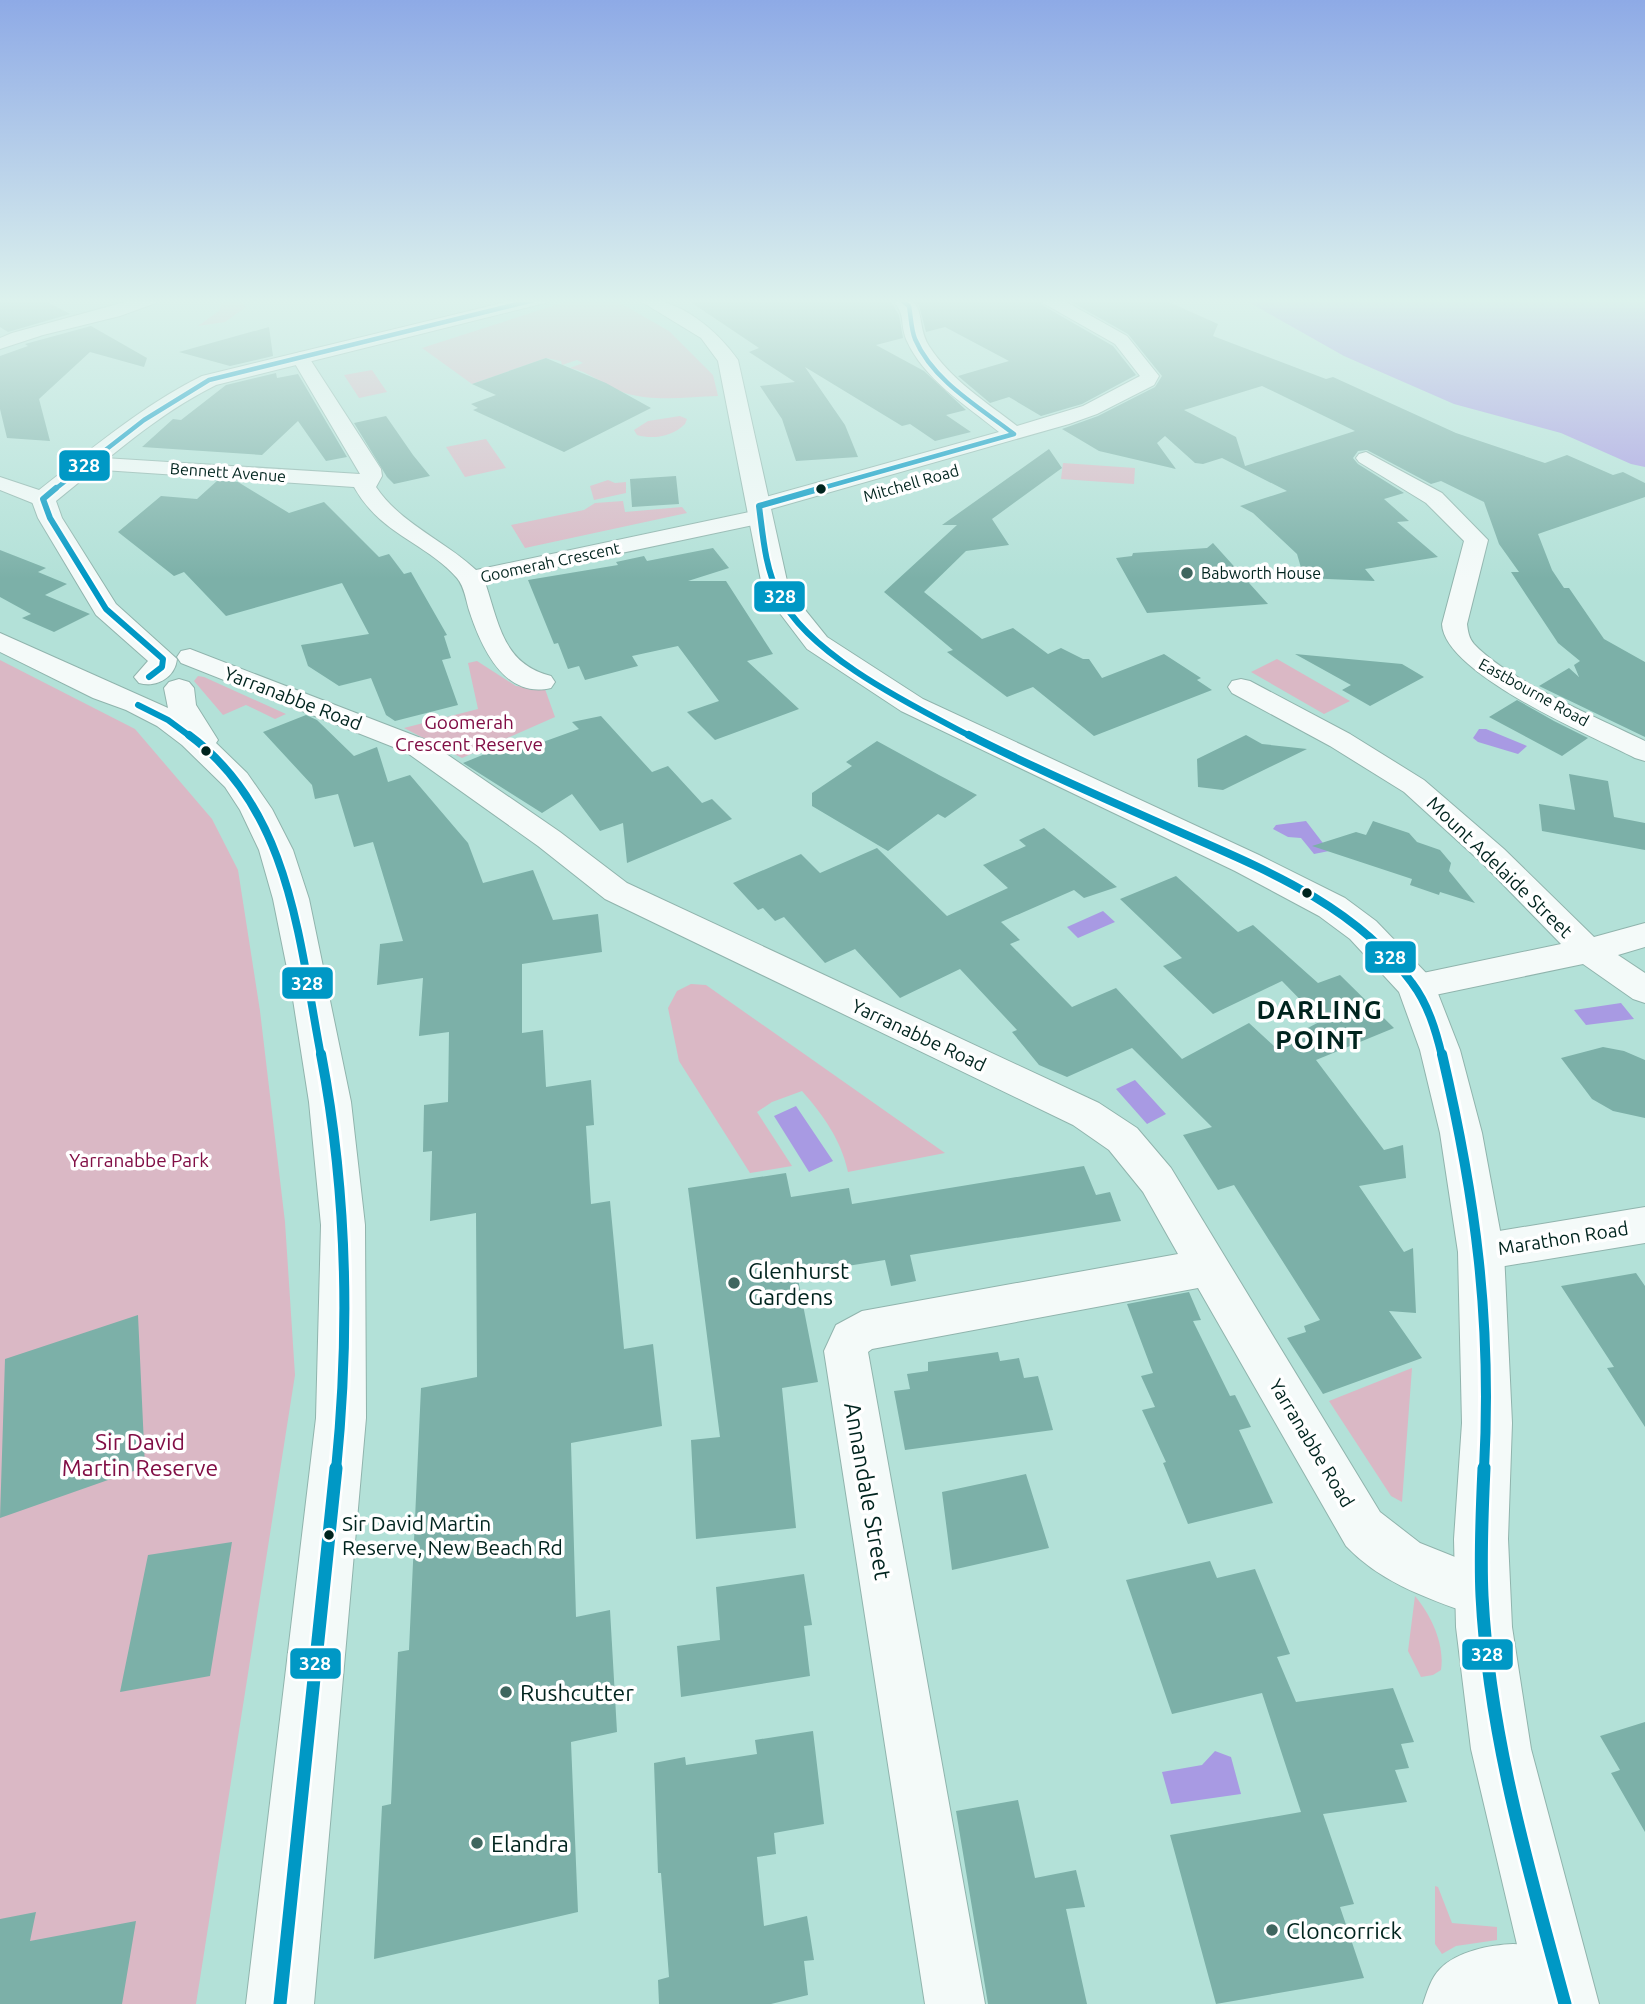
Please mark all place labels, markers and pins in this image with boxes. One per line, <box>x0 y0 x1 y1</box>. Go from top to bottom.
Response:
unlabelled marker <box>814 482 828 496</box>
place label: Babworth House <box>1201 564 1321 582</box>
marker: Babworth House <box>1179 565 1195 581</box>
unlabelled marker <box>199 744 213 758</box>
unlabelled marker <box>1300 886 1314 900</box>
place label: Glenhurst Gardens <box>748 1258 849 1309</box>
marker: Glenhurst Gardens <box>726 1275 742 1291</box>
place label: Sir David Martin Reserve, New Beach Rd <box>342 1511 563 1559</box>
marker: Sir David Martin Reserve, New Beach Rd <box>322 1528 336 1542</box>
place label: Rushcutter <box>520 1680 634 1705</box>
marker: Rushcutter <box>498 1684 514 1700</box>
place label: Elandra <box>491 1831 569 1856</box>
marker: Elandra <box>469 1835 485 1851</box>
place label: Cloncorrick <box>1286 1918 1403 1943</box>
marker: Cloncorrick <box>1264 1922 1280 1938</box>

